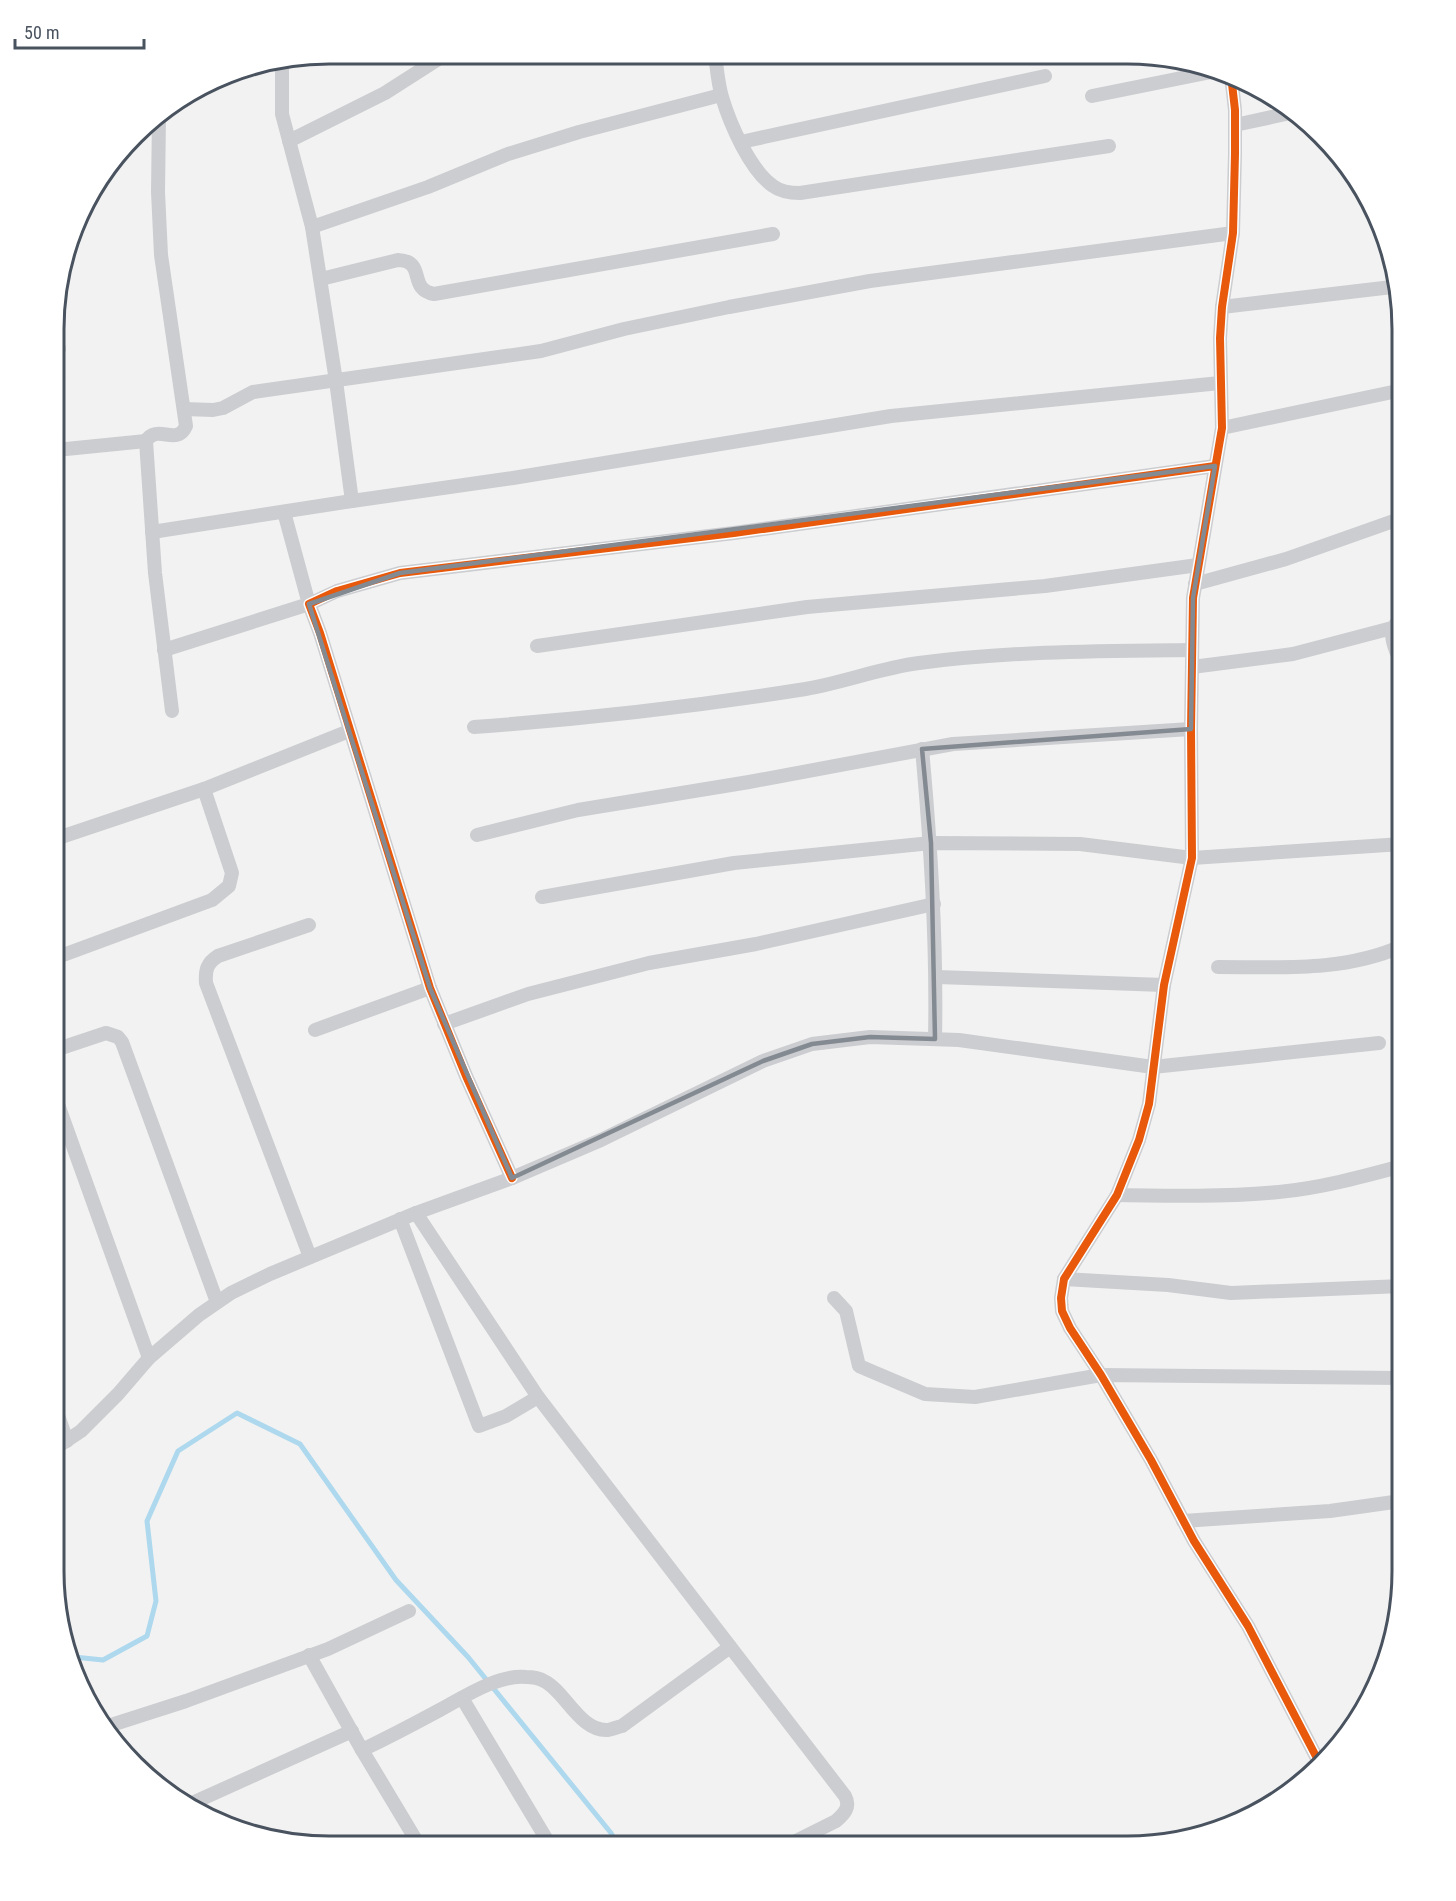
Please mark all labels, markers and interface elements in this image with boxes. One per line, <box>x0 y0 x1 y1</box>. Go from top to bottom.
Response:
scale bar <box>15 12 144 50</box>
text: 50 m <box>24 22 59 43</box>

